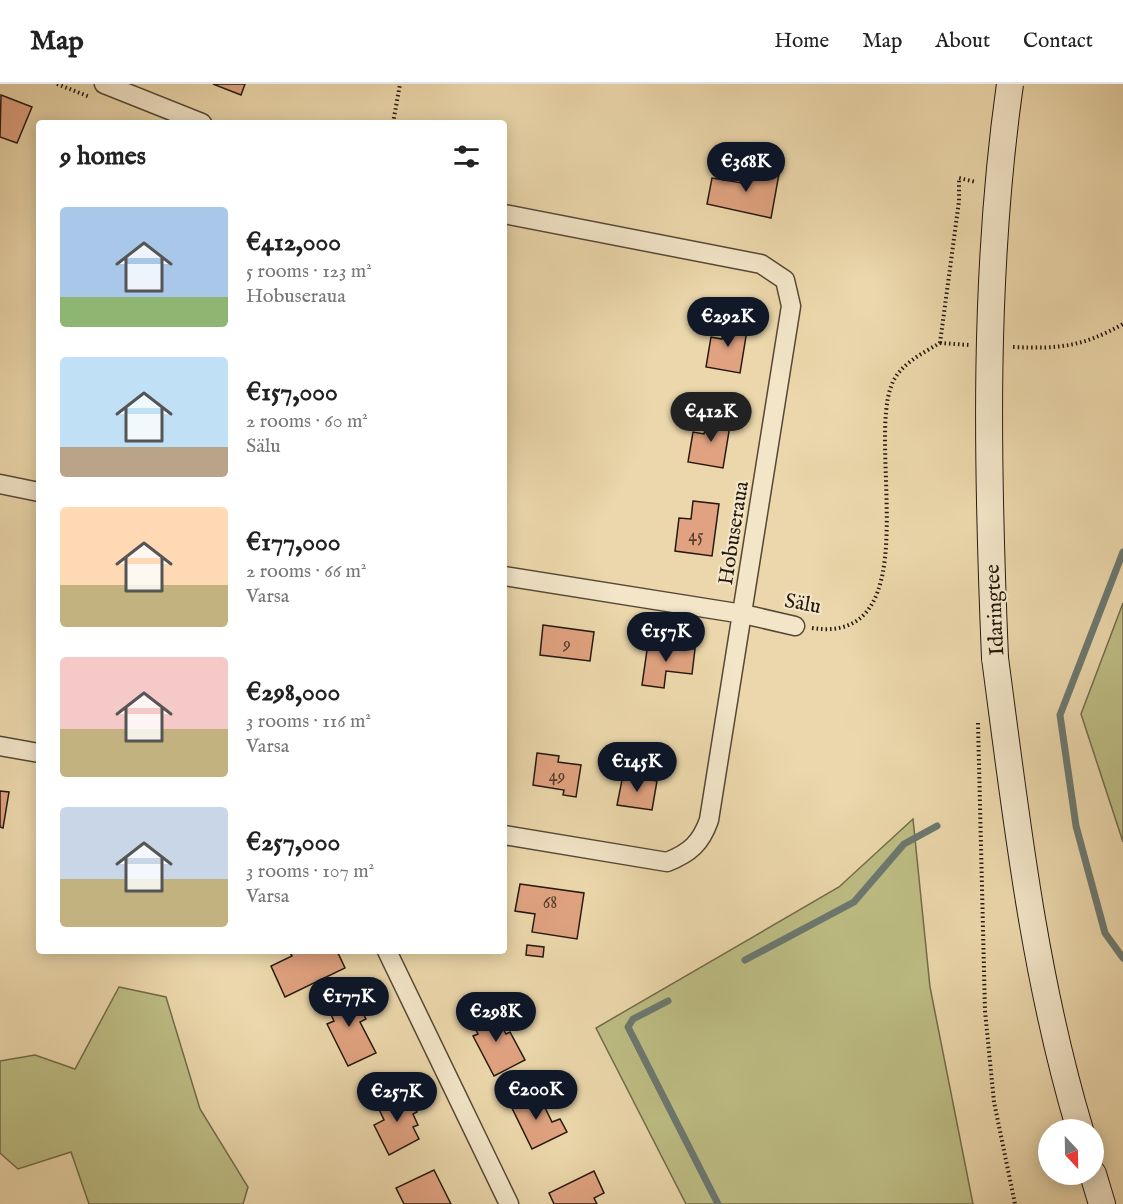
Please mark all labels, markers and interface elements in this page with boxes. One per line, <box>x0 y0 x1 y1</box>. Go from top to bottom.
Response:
text: Map <box>30 24 84 59</box>
text: Home <box>774 28 829 55</box>
text: Map <box>862 28 902 55</box>
text: About <box>935 28 990 55</box>
text: Contact <box>1023 28 1093 55</box>
text: 9 homes <box>60 140 146 173</box>
icon: filters <box>450 140 483 173</box>
pin: €368K <box>704 142 788 193</box>
text: €368K <box>721 149 771 174</box>
text: €412,000 <box>246 226 341 259</box>
icon: home <box>108 231 180 303</box>
text: 5 rooms · 123 m² <box>246 259 372 284</box>
text: Hobuseraua <box>246 284 346 309</box>
pin: €292K <box>686 297 770 348</box>
text: €292K <box>701 304 755 329</box>
text: €157,000 <box>246 376 338 409</box>
icon: home <box>108 381 180 453</box>
pin: €412K <box>669 392 753 443</box>
text: €412K <box>685 399 737 424</box>
text: 2 rooms · 60 m² <box>246 409 368 434</box>
text: Sälu <box>246 434 281 459</box>
street label: Hobuseraua <box>713 478 756 587</box>
house number: 45 <box>688 525 704 548</box>
text: €177,000 <box>246 526 340 559</box>
icon: home <box>108 531 180 603</box>
text: 2 rooms · 66 m² <box>246 559 367 584</box>
street label: Idaringtee <box>980 563 1011 656</box>
text: Varsa <box>246 584 289 609</box>
street label: Sälu <box>782 588 823 621</box>
pin: €157K <box>624 612 708 663</box>
text: €157K <box>641 619 691 644</box>
house number: 9 <box>562 633 571 656</box>
text: €298,000 <box>246 676 340 709</box>
icon: home <box>108 681 180 753</box>
text: 3 rooms · 116 m² <box>246 709 371 734</box>
text: Varsa <box>246 734 289 759</box>
pin: €145K <box>595 742 679 793</box>
text: €145K <box>612 749 662 774</box>
house number: 49 <box>549 765 565 788</box>
text: €257,000 <box>246 826 340 859</box>
icon: home <box>108 831 180 903</box>
text: 3 rooms · 107 m² <box>246 859 374 884</box>
text: Varsa <box>246 884 289 909</box>
house number: 68 <box>543 892 557 915</box>
pin: €177K <box>307 977 391 1028</box>
text: €177K <box>323 984 375 1009</box>
pin: €298K <box>454 992 538 1043</box>
text: €298K <box>470 999 522 1024</box>
pin: €200K <box>494 1070 578 1121</box>
pin: €257K <box>355 1072 439 1123</box>
text: €200K <box>508 1077 564 1102</box>
text: €257K <box>371 1079 423 1104</box>
north arrow <box>1038 1119 1104 1185</box>
map controls <box>1038 1119 1104 1185</box>

